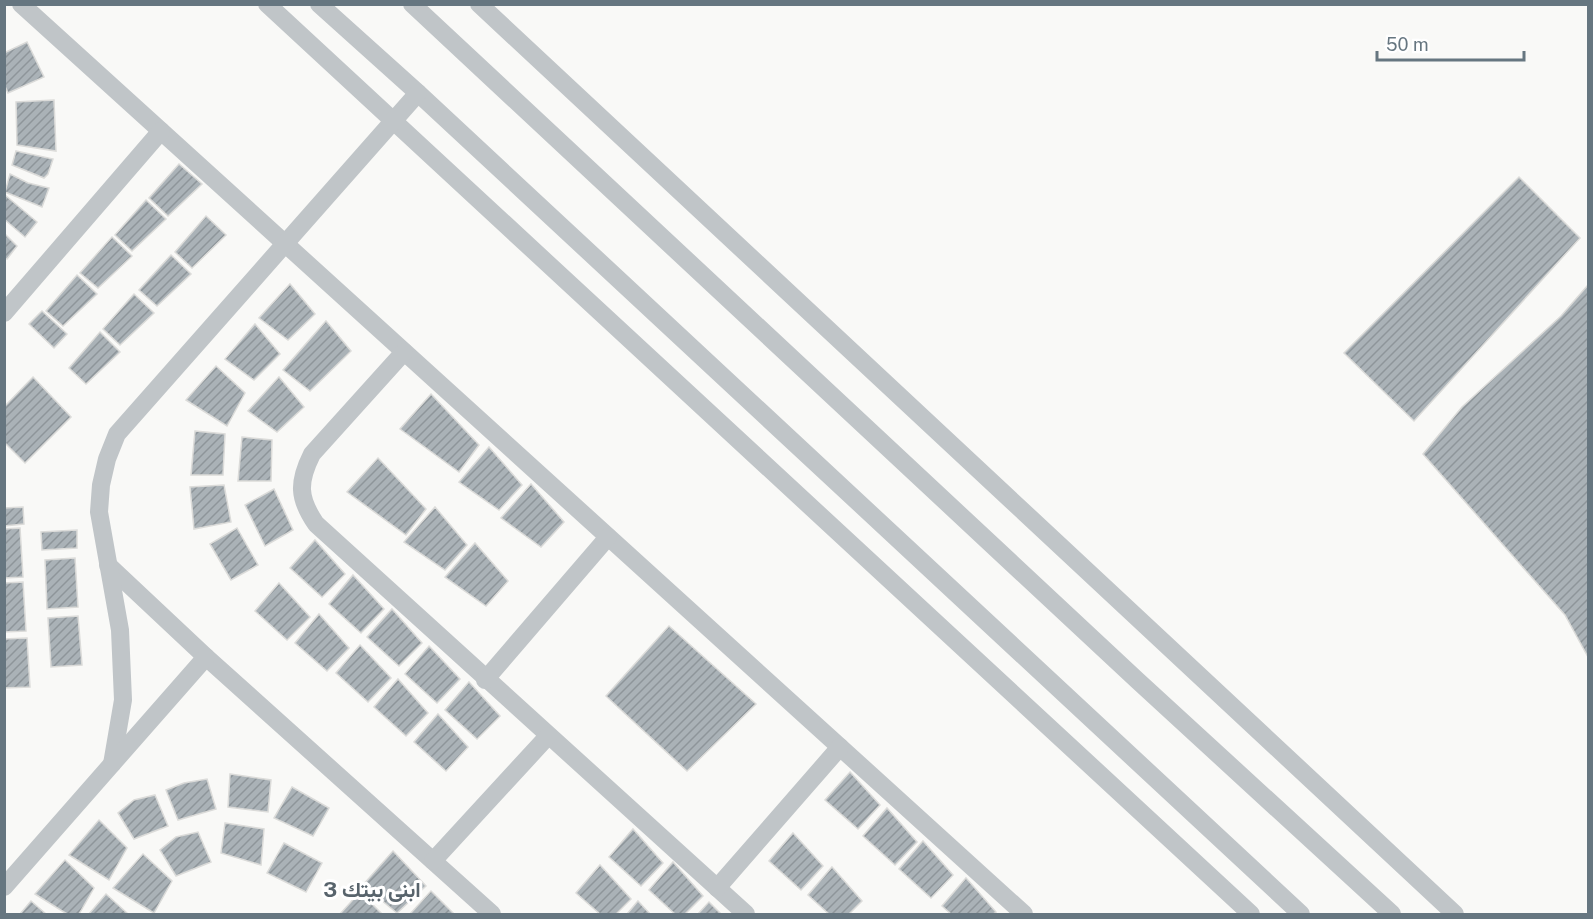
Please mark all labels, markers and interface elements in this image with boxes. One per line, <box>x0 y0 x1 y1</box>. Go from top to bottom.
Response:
scale bar <box>1377 24 1524 62</box>
text: 50 m <box>1386 34 1429 55</box>
district label: ابنى بيتك 3 <box>323 877 421 902</box>

